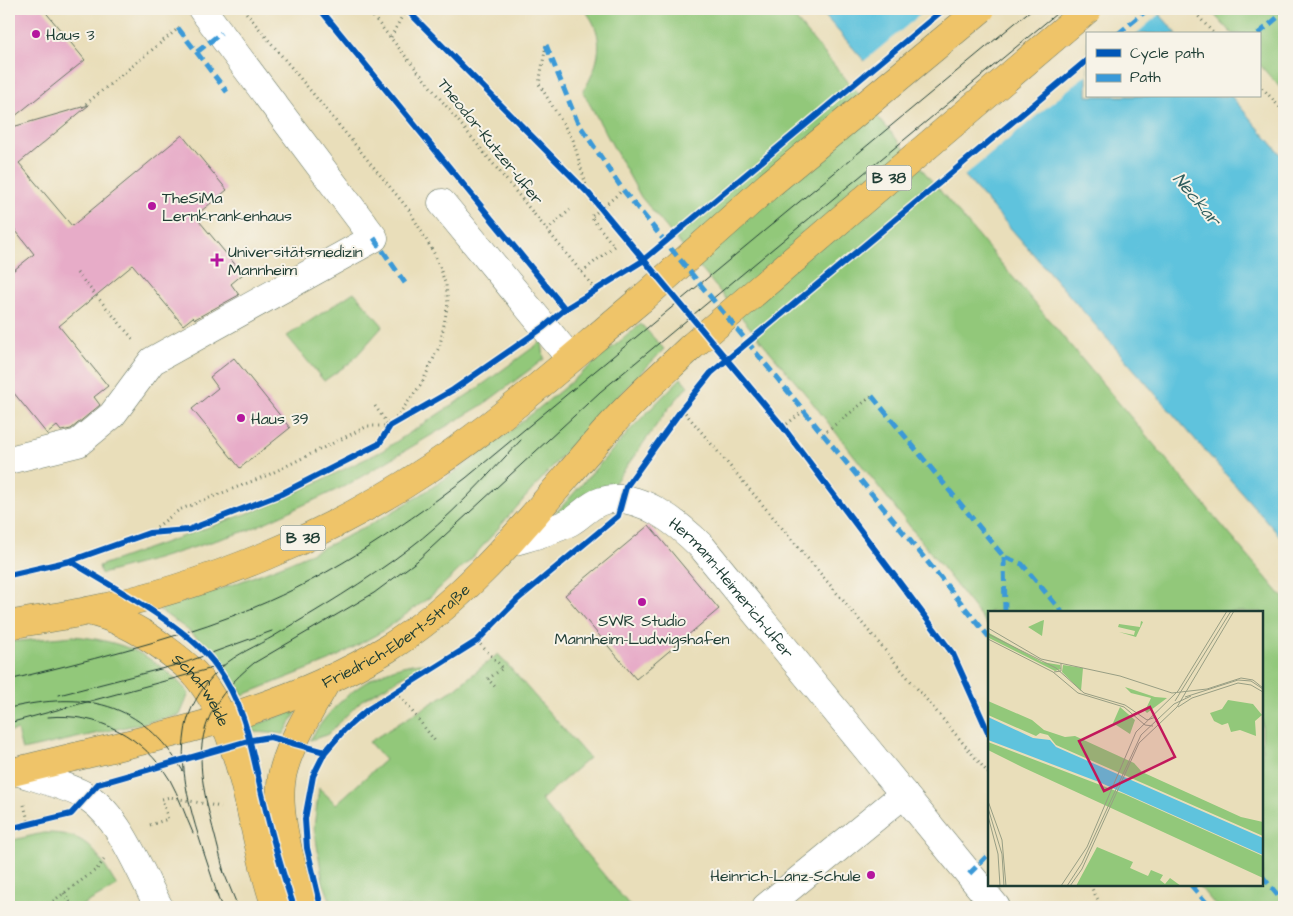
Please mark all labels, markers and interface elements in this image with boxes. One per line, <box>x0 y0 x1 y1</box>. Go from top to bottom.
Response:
place label: Haus 3 <box>46 24 95 46</box>
marker: Haus 3 <box>30 28 42 40</box>
legend <box>1086 32 1260 98</box>
text: Cycle path <box>1130 43 1205 65</box>
text: Path <box>1130 67 1161 88</box>
street label: Theodor-Kutzer-Ufer <box>432 74 548 210</box>
road number: B 38 <box>866 166 912 190</box>
water label: Neckar <box>1167 167 1228 233</box>
place label: TheSiMa Lernkrankenhaus <box>162 187 292 227</box>
marker: TheSiMa Lernkrankenhaus <box>146 200 158 212</box>
place label: Universitätsmedizin Mannheim <box>228 241 363 281</box>
marker: Universitätsmedizin Mannheim <box>210 253 224 267</box>
place label: Haus 39 <box>251 408 309 430</box>
marker: Haus 39 <box>235 412 247 424</box>
street label: Hermann-Heimerich-Ufer <box>664 513 799 663</box>
road number: B 38 <box>280 526 326 550</box>
street label: Friedrich-Ebert-Straße <box>318 579 475 694</box>
marker: SWR Studio Mannheim-Ludwigshafen <box>636 596 648 608</box>
place label: SWR Studio Mannheim-Ludwigshafen <box>554 610 730 651</box>
inset map <box>988 611 1263 886</box>
street label: Schafweide <box>167 648 235 730</box>
place label: Heinrich-Lanz-Schule <box>710 865 861 887</box>
marker: Heinrich-Lanz-Schule <box>865 869 877 881</box>

